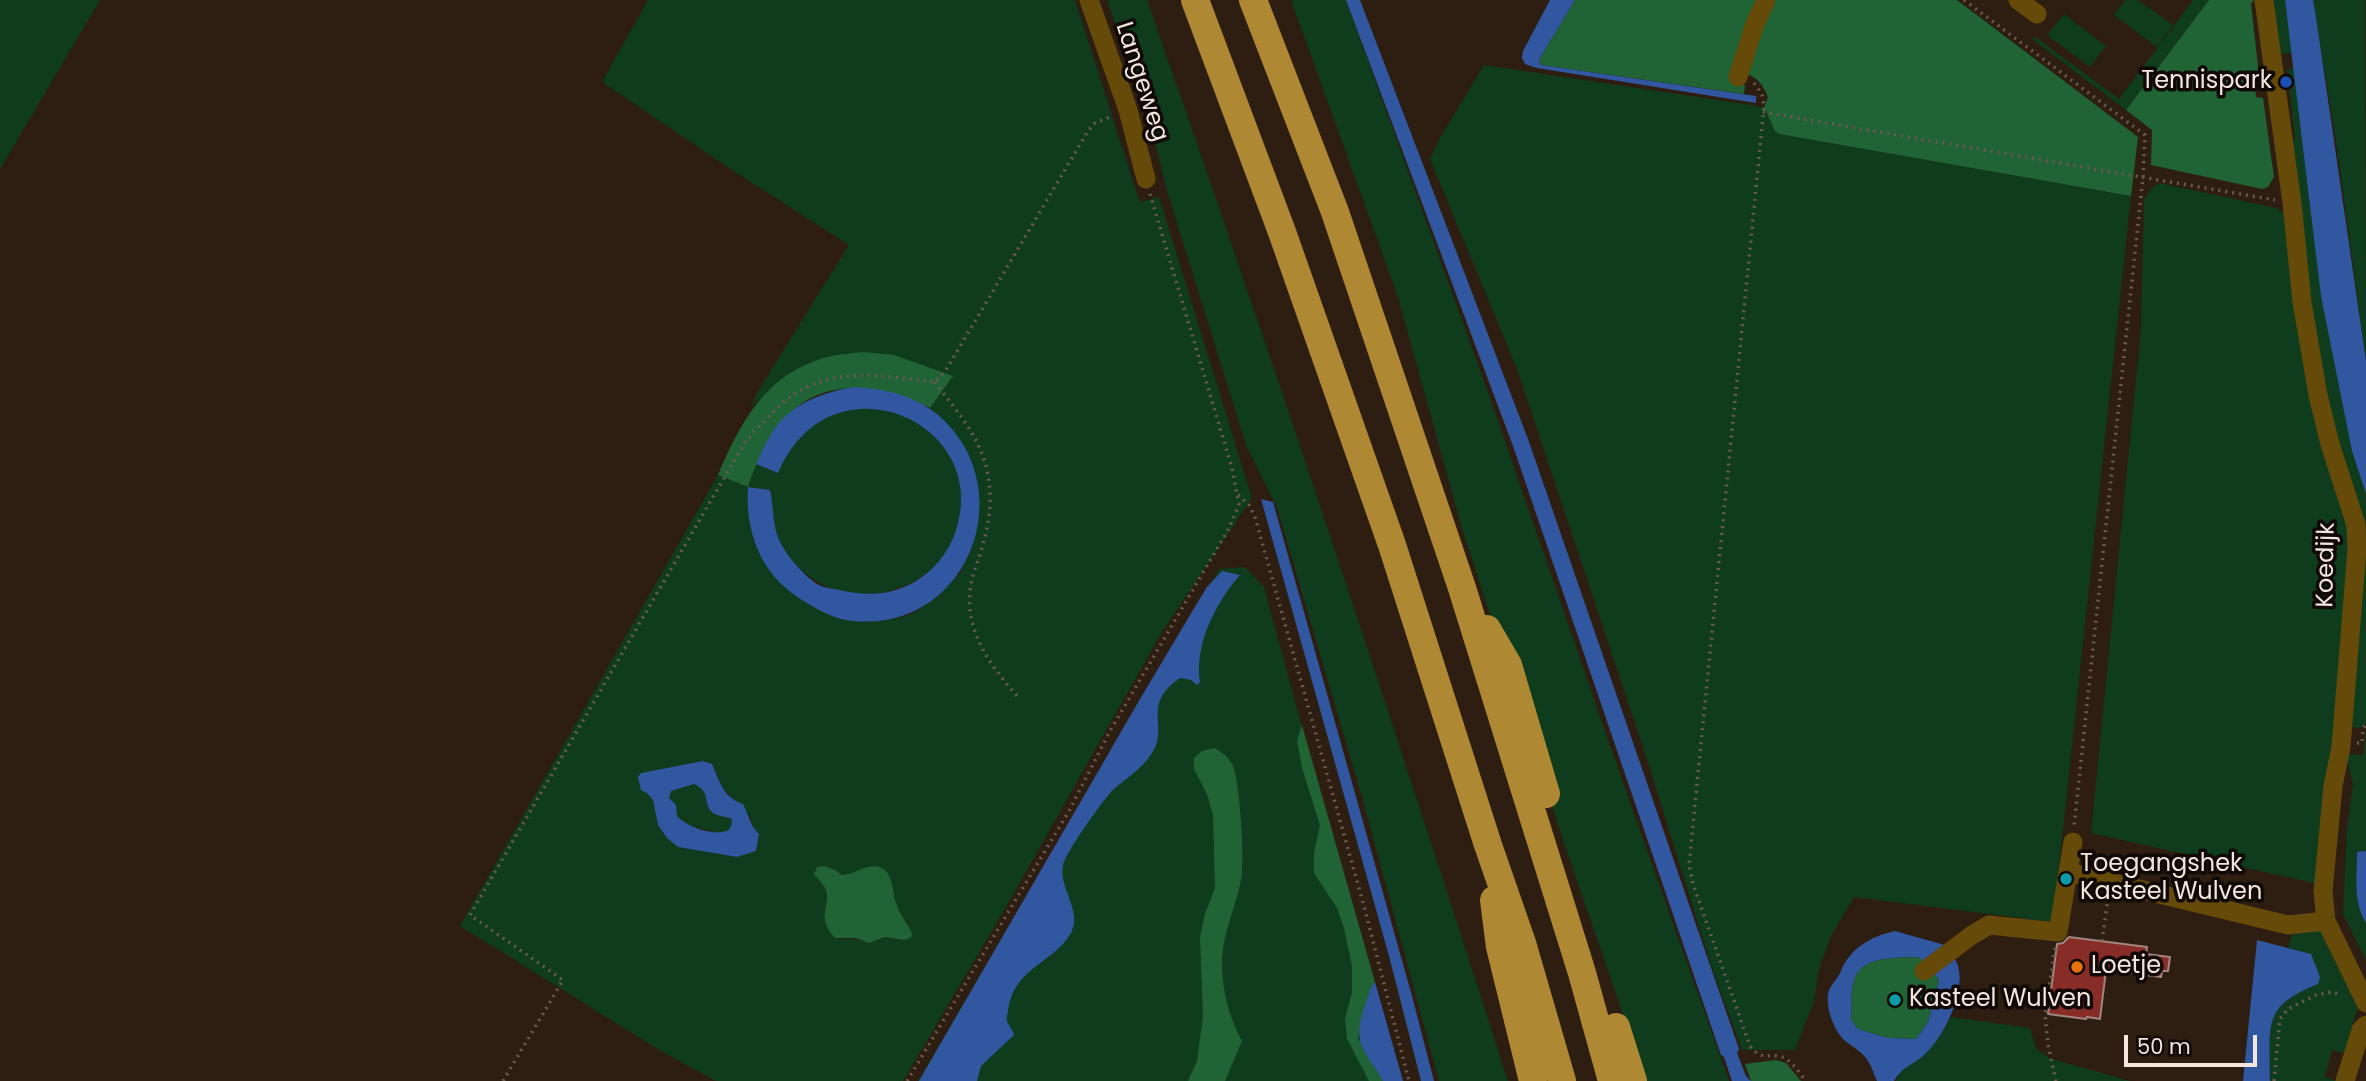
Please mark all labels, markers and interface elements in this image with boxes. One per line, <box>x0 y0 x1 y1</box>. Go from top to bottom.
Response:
street label: Langeweg <box>1108 19 1174 145</box>
place label: Tennispark <box>2141 68 2272 96</box>
marker: Tennispark <box>2278 74 2294 90</box>
street label: Koedijk <box>2312 522 2342 608</box>
place label: Toegangshek Kasteel Wulven <box>2080 851 2262 907</box>
marker: Toegangshek Kasteel Wulven <box>2058 871 2074 887</box>
place label: Loetje <box>2091 953 2161 981</box>
marker: Loetje <box>2069 959 2085 975</box>
place label: Kasteel Wulven <box>1909 986 2091 1014</box>
marker: Kasteel Wulven <box>1887 992 1903 1008</box>
scale bar <box>2128 1021 2261 1066</box>
text: 50 m <box>2137 1032 2191 1061</box>

